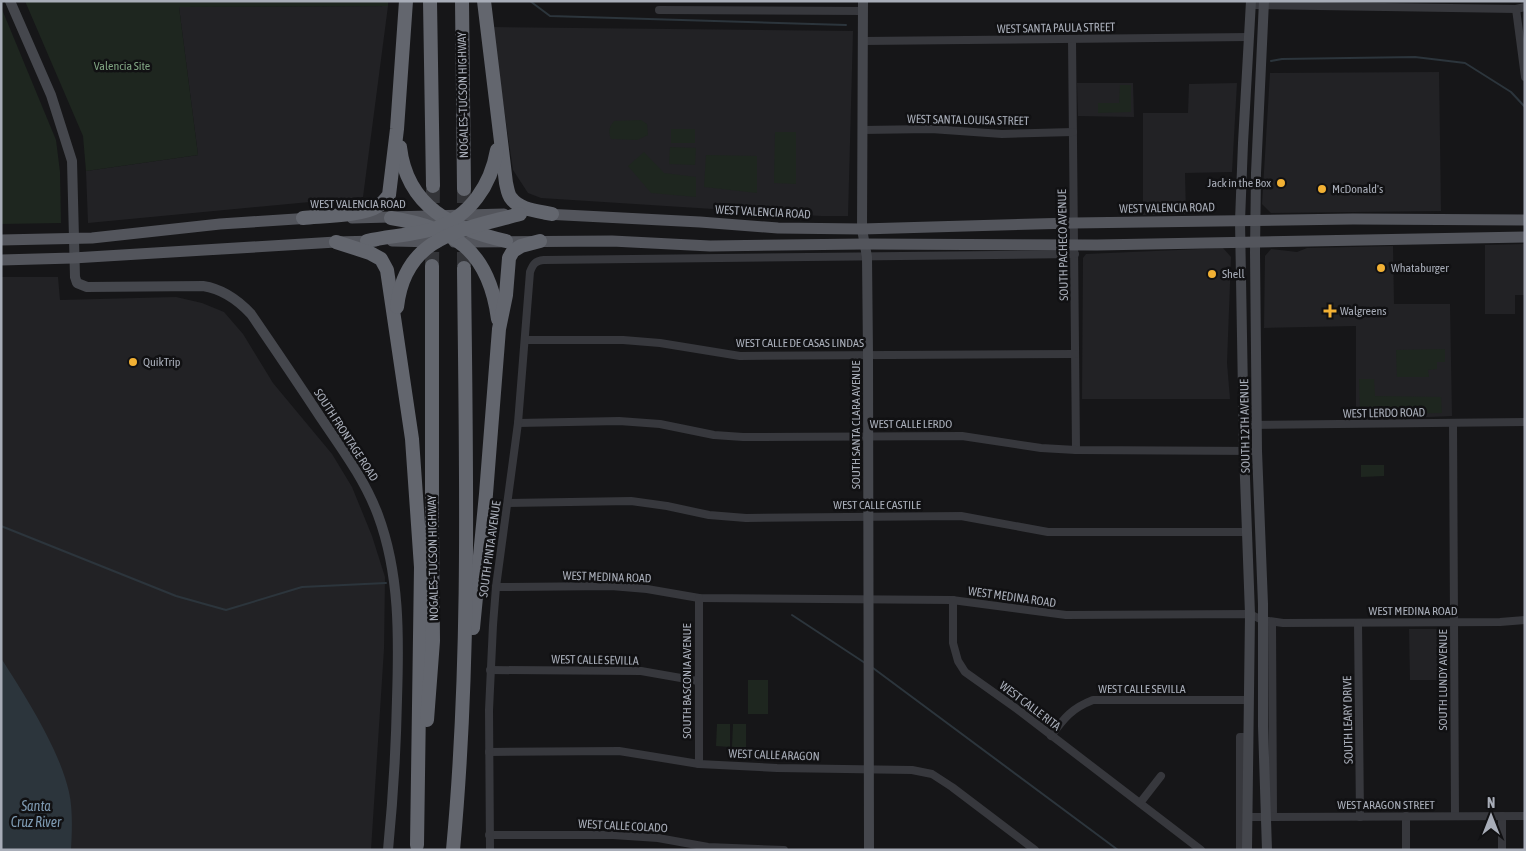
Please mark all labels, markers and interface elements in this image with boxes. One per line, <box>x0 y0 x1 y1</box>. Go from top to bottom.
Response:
street label: WEST SANTA PAULA STREET <box>997 20 1116 36</box>
street label: NOGALES–TUCSON HIGHWAY <box>455 31 471 158</box>
park label: Valencia Site <box>94 59 150 73</box>
street label: WEST SANTA LOUISA STREET <box>907 112 1030 128</box>
place label: Jack in the Box <box>1208 176 1271 190</box>
marker: Jack in the Box <box>1275 177 1287 189</box>
place label: McDonald's <box>1332 182 1383 196</box>
marker: McDonald's <box>1316 183 1328 195</box>
street label: SOUTH PACHECO AVENUE <box>1055 189 1071 301</box>
street label: WEST VALENCIA ROAD <box>310 197 406 211</box>
street label: WEST VALENCIA ROAD <box>1119 200 1215 216</box>
street label: WEST VALENCIA ROAD <box>715 203 811 222</box>
place label: Whataburger <box>1391 261 1449 275</box>
marker: Whataburger <box>1375 262 1387 274</box>
place label: Shell <box>1222 267 1245 281</box>
marker: Shell <box>1206 268 1218 280</box>
place label: Walgreens <box>1340 304 1387 318</box>
marker: Walgreens <box>1324 305 1336 317</box>
street label: WEST CALLE DE CASAS LINDAS <box>736 336 864 350</box>
place label: QuikTrip <box>143 355 181 369</box>
marker: QuikTrip <box>127 356 139 368</box>
street label: SOUTH SANTA CLARA AVENUE <box>849 361 863 489</box>
street label: SOUTH 12TH AVENUE <box>1237 379 1253 473</box>
street label: SOUTH FRONTAGE ROAD <box>311 386 381 484</box>
street label: WEST LERDO ROAD <box>1343 405 1426 421</box>
street label: WEST CALLE LERDO <box>870 417 952 431</box>
street label: NOGALES–TUCSON HIGHWAY <box>425 494 441 621</box>
street label: WEST CALLE CASTILE <box>833 498 921 512</box>
street label: SOUTH PINTA AVENUE <box>476 500 504 598</box>
street label: WEST MEDINA ROAD <box>562 568 652 586</box>
street label: WEST MEDINA ROAD <box>967 584 1057 610</box>
street label: WEST MEDINA ROAD <box>1369 604 1458 618</box>
street label: SOUTH BASCONIA AVENUE <box>680 623 694 739</box>
street label: SOUTH LUNDY AVENUE <box>1436 629 1450 731</box>
street label: WEST CALLE SEVILLA <box>551 652 639 668</box>
street label: SOUTH LEARY DRIVE <box>1340 676 1356 764</box>
street label: WEST CALLE RITA <box>997 678 1063 734</box>
street label: WEST CALLE SEVILLA <box>1098 682 1186 696</box>
street label: WEST CALLE ARAGON <box>728 746 820 764</box>
north arrow <box>1466 791 1516 841</box>
text: N <box>1487 795 1495 811</box>
water label: Santa Cruz River <box>11 798 62 830</box>
street label: WEST ARAGON STREET <box>1337 798 1435 812</box>
street label: WEST CALLE COLADO <box>578 817 668 835</box>

